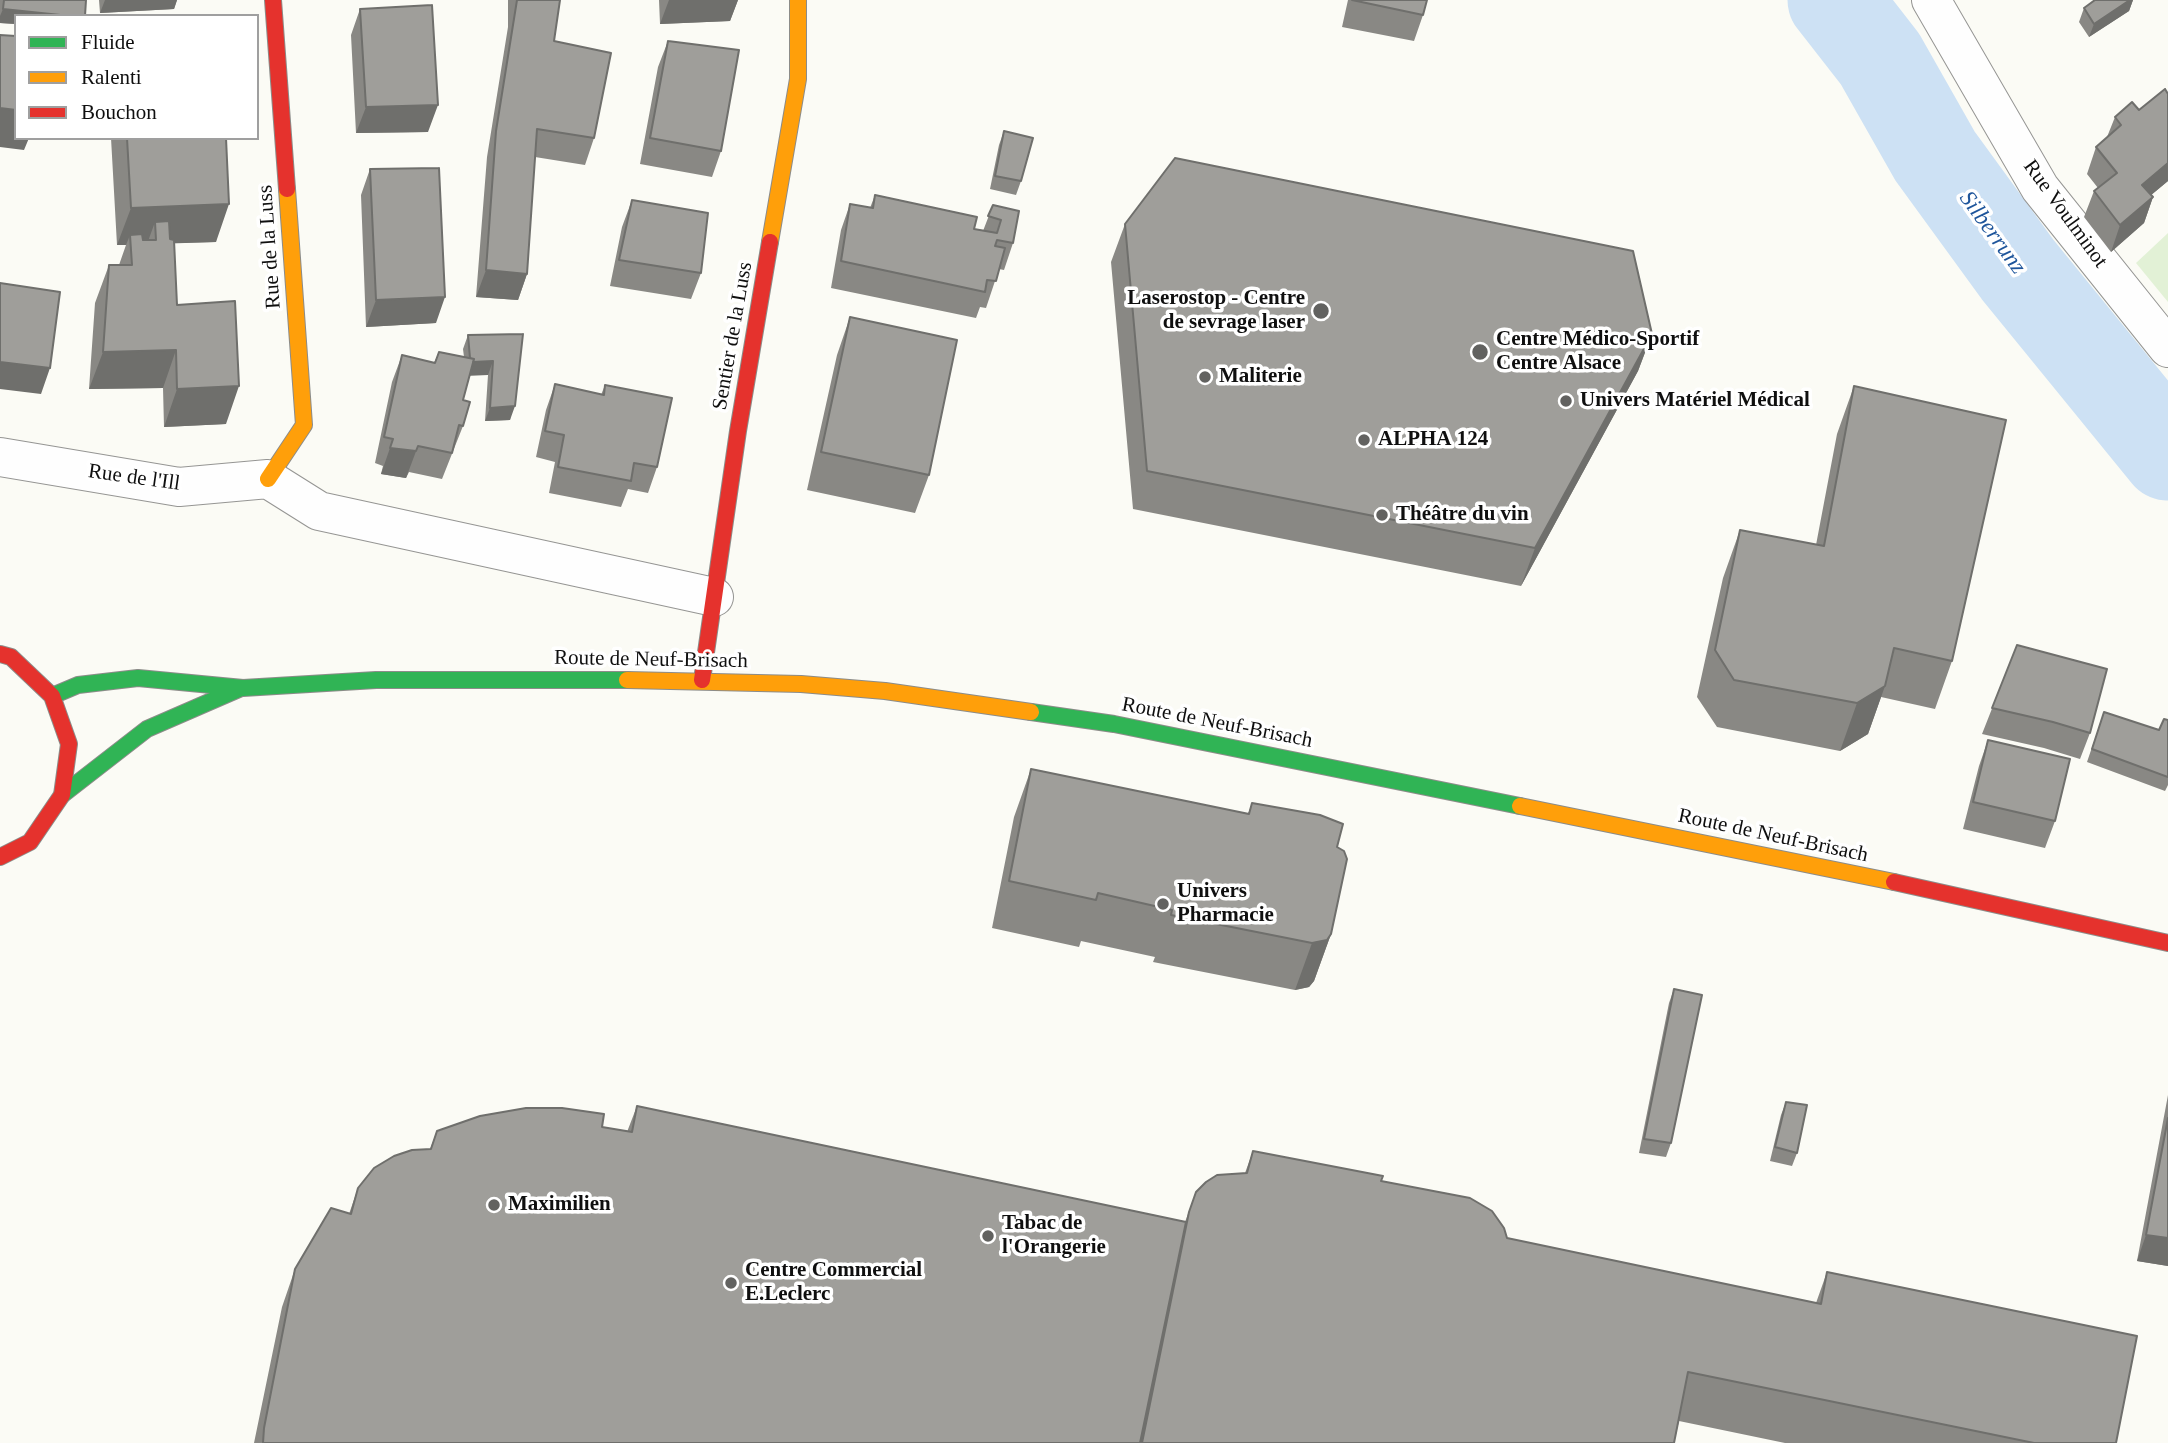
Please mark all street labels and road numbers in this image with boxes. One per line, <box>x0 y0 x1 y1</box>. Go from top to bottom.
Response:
street label: Rue Voulminot <box>2017 155 2113 273</box>
street label: Rue de la Luss <box>253 184 287 310</box>
street label: Sentier de la Luss <box>708 260 758 412</box>
street label: Rue de l'Ill <box>86 459 182 497</box>
street label: Route de Neuf-Brisach <box>554 646 748 674</box>
street label: Route de Neuf-Brisach <box>1120 692 1314 754</box>
street label: Route de Neuf-Brisach <box>1676 804 1870 868</box>

